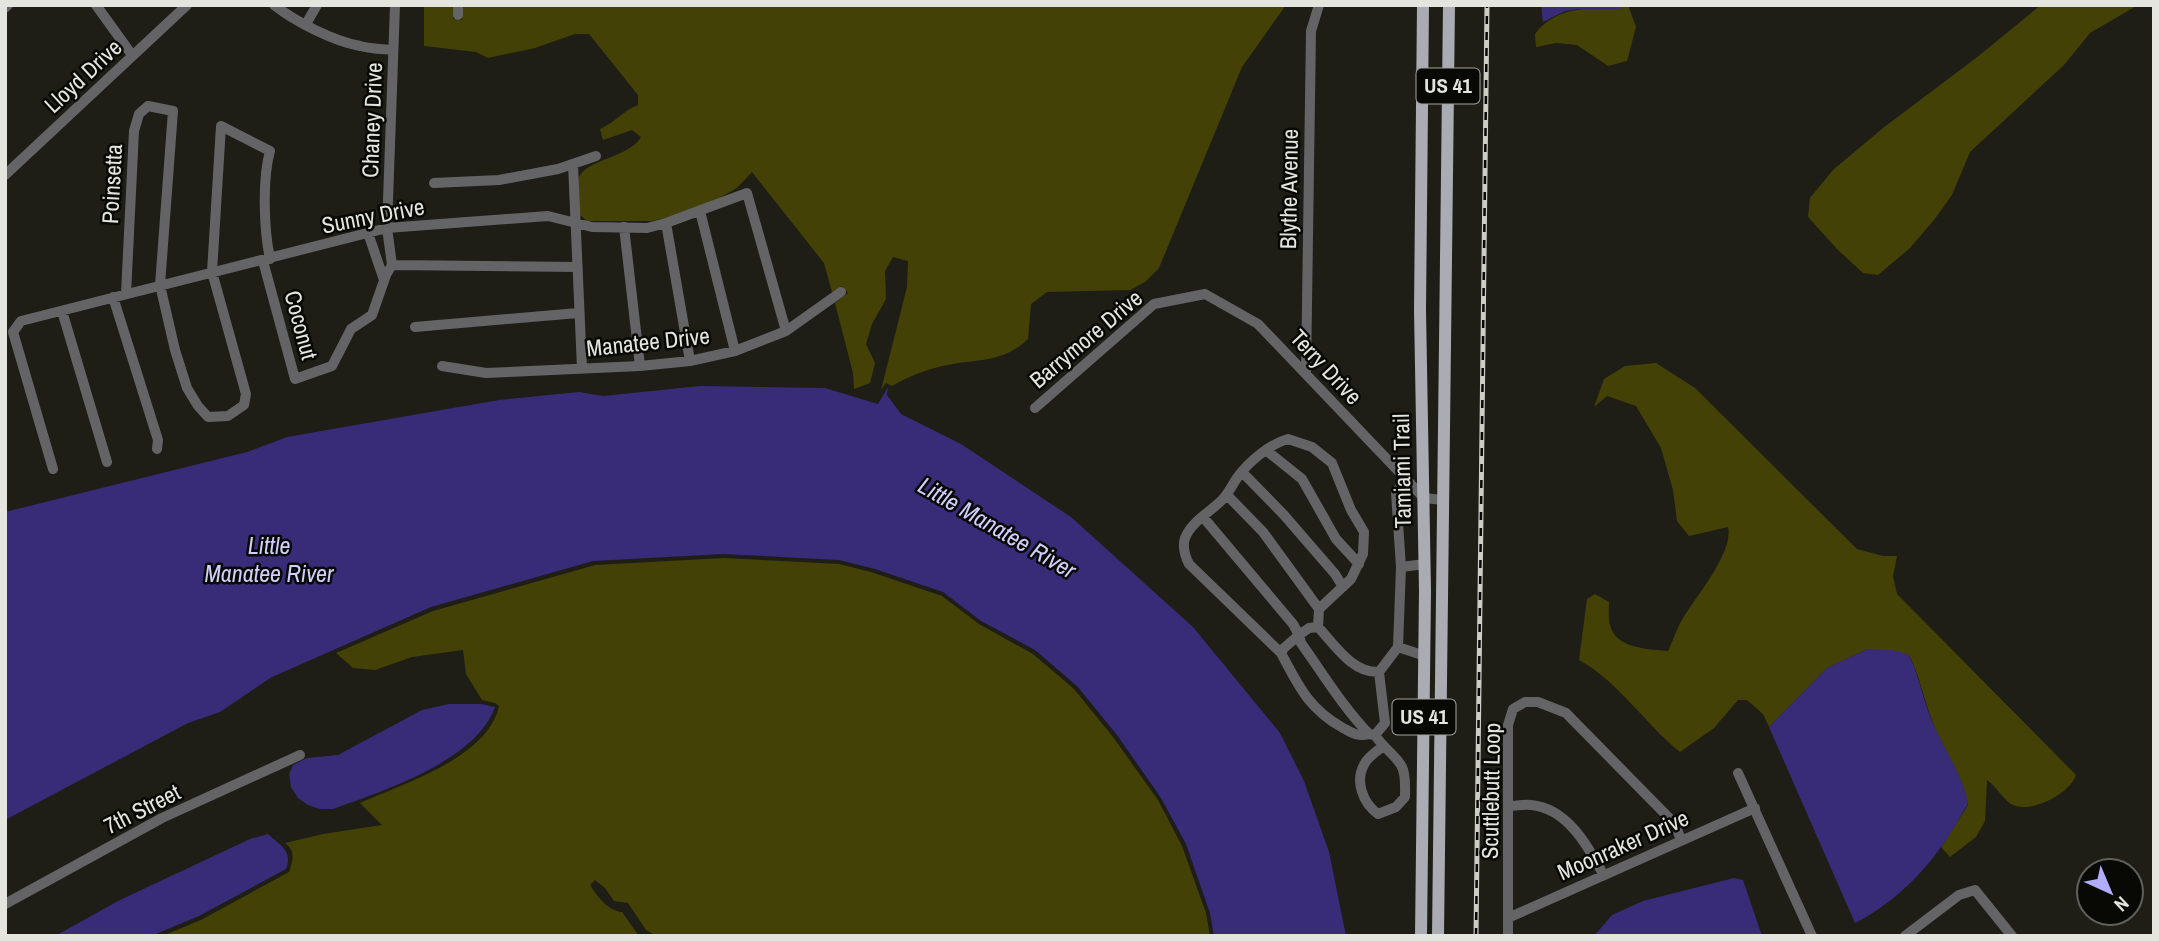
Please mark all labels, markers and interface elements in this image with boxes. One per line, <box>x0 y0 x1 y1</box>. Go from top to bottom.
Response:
street label: Lloyd Drive <box>37 32 128 119</box>
street label: Chaney Drive <box>354 62 389 178</box>
road number: US 41 <box>1416 68 1480 104</box>
street label: Blythe Avenue <box>1272 129 1305 249</box>
street label: Poinsetta <box>94 143 129 225</box>
street label: Sunny Drive <box>319 190 427 241</box>
street label: Barrymore Drive <box>1023 282 1149 395</box>
street label: Coconut <box>277 287 326 363</box>
street label: Manatee Drive <box>585 320 711 363</box>
street label: Terry Drive <box>1284 322 1369 411</box>
street label: Tamiami Trail <box>1385 413 1418 529</box>
water label: Little Manatee River <box>913 469 1083 586</box>
water label: Little Manatee River <box>204 529 335 589</box>
road number: US 41 <box>1392 700 1456 734</box>
street label: Scuttlebutt Loop <box>1474 723 1507 859</box>
street label: 7th Street <box>98 776 185 841</box>
street label: Moonraker Drive <box>1552 802 1693 887</box>
north arrow <box>2075 857 2145 927</box>
text: N <box>2109 891 2135 917</box>

